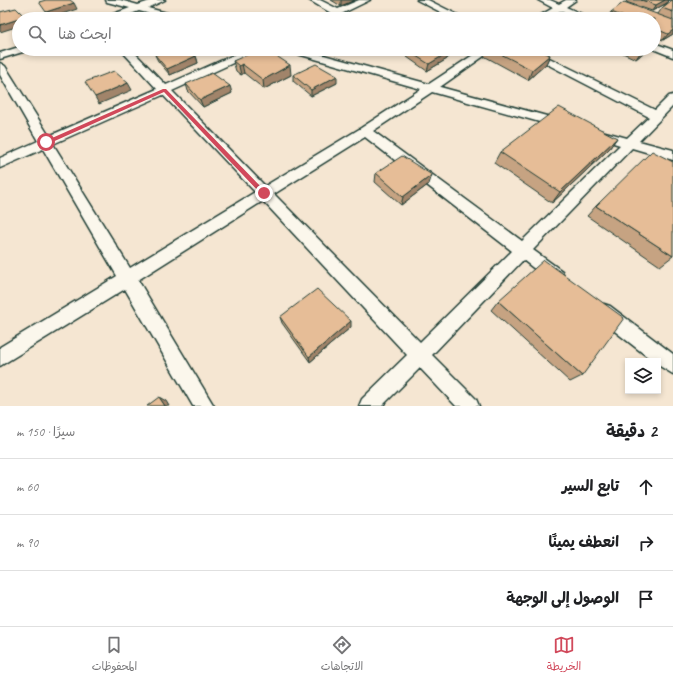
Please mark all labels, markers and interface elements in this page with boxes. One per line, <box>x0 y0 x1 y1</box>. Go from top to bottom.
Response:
search box <box>12 12 661 56</box>
icon: search <box>26 23 48 45</box>
text: ابحث هنا <box>58 25 112 44</box>
route start <box>37 133 55 151</box>
route end <box>255 184 273 202</box>
map controls <box>625 358 661 394</box>
button: layers <box>625 358 661 394</box>
text: 2 دقيقة <box>606 421 657 442</box>
text: سيرًا · 150 m <box>16 424 75 440</box>
icon: ahead <box>635 476 657 498</box>
text: تابع السير <box>562 477 619 496</box>
text: 60 m <box>16 479 38 495</box>
icon: right <box>635 532 657 554</box>
text: انعطف يمينًا <box>548 533 619 552</box>
text: 90 m <box>16 535 38 551</box>
icon: arrive <box>635 588 657 610</box>
text: الوصول إلى الوجهة <box>506 589 619 608</box>
tab: المحفوظات <box>92 634 137 676</box>
tab: الاتجاهات <box>321 634 363 676</box>
tab: الخريطة <box>547 634 581 676</box>

